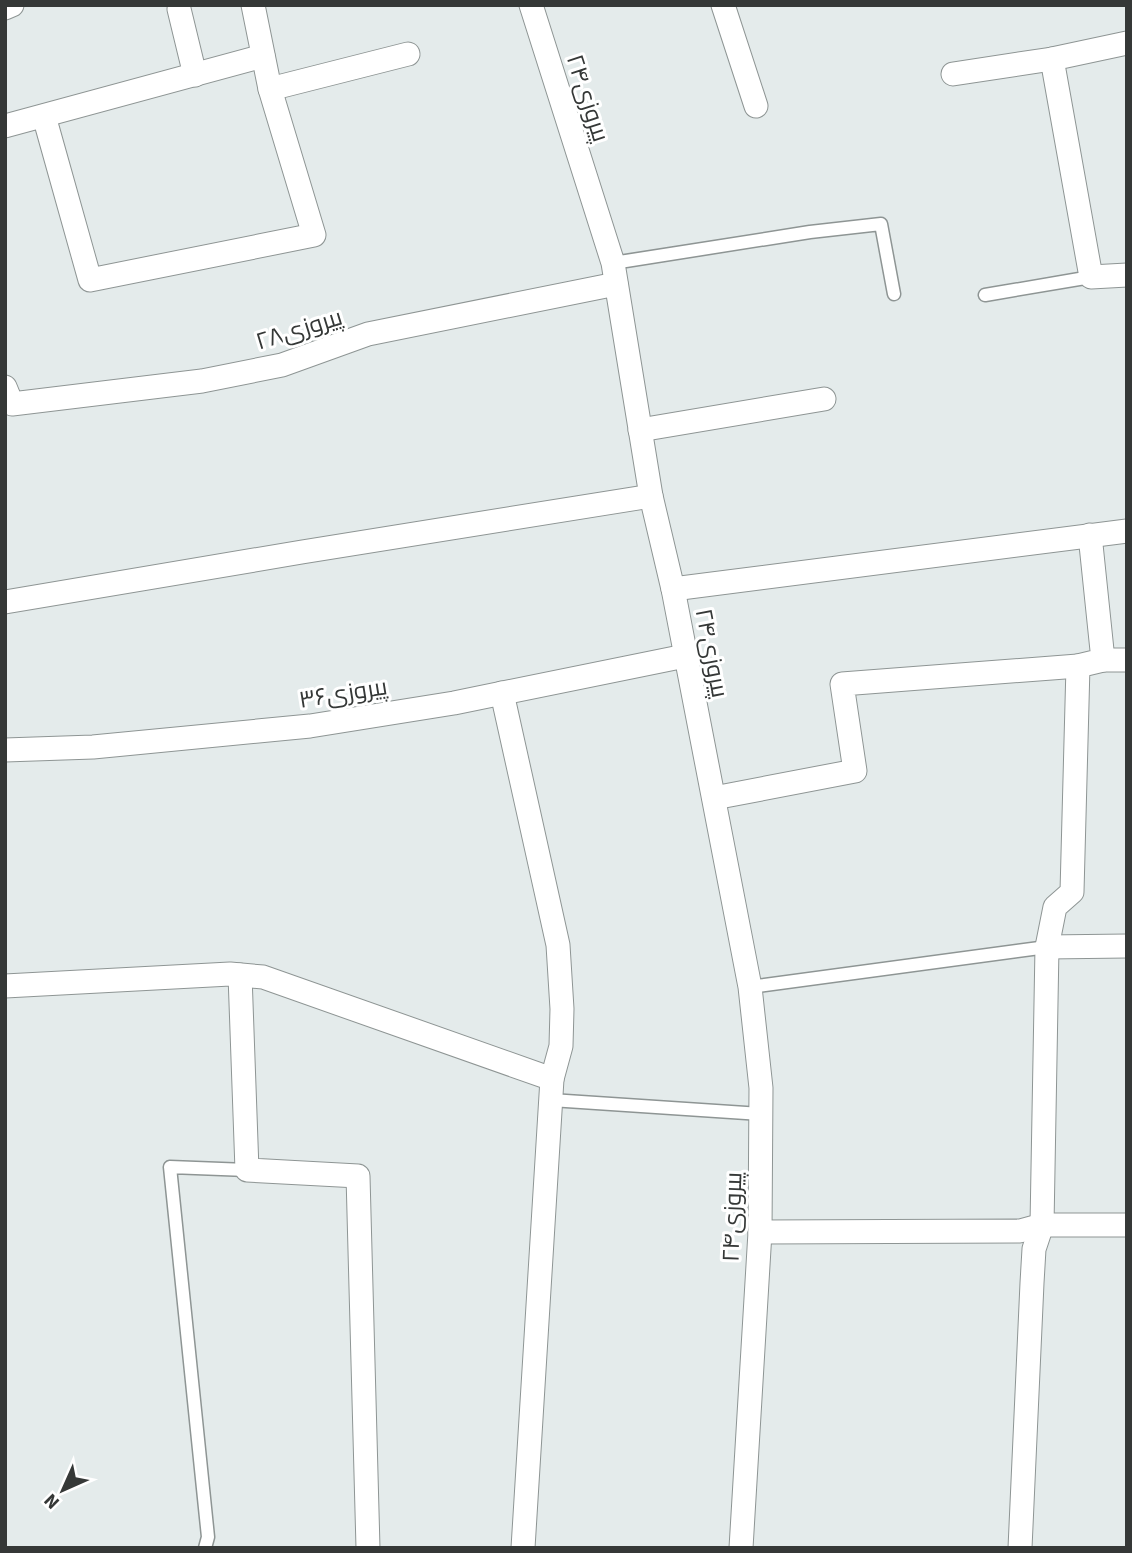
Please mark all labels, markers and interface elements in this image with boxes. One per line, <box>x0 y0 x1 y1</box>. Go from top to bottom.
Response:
street label: پیروزی۲۴ <box>557 50 618 147</box>
street label: پیروزی۲۸ <box>251 300 347 359</box>
street label: پیروزی۲۴ <box>686 606 737 701</box>
street label: پیروزی۳۶ <box>296 669 390 718</box>
street label: پیروزی۲۴ <box>713 1171 752 1263</box>
north arrow <box>28 1455 98 1525</box>
text: N <box>38 1487 66 1515</box>

